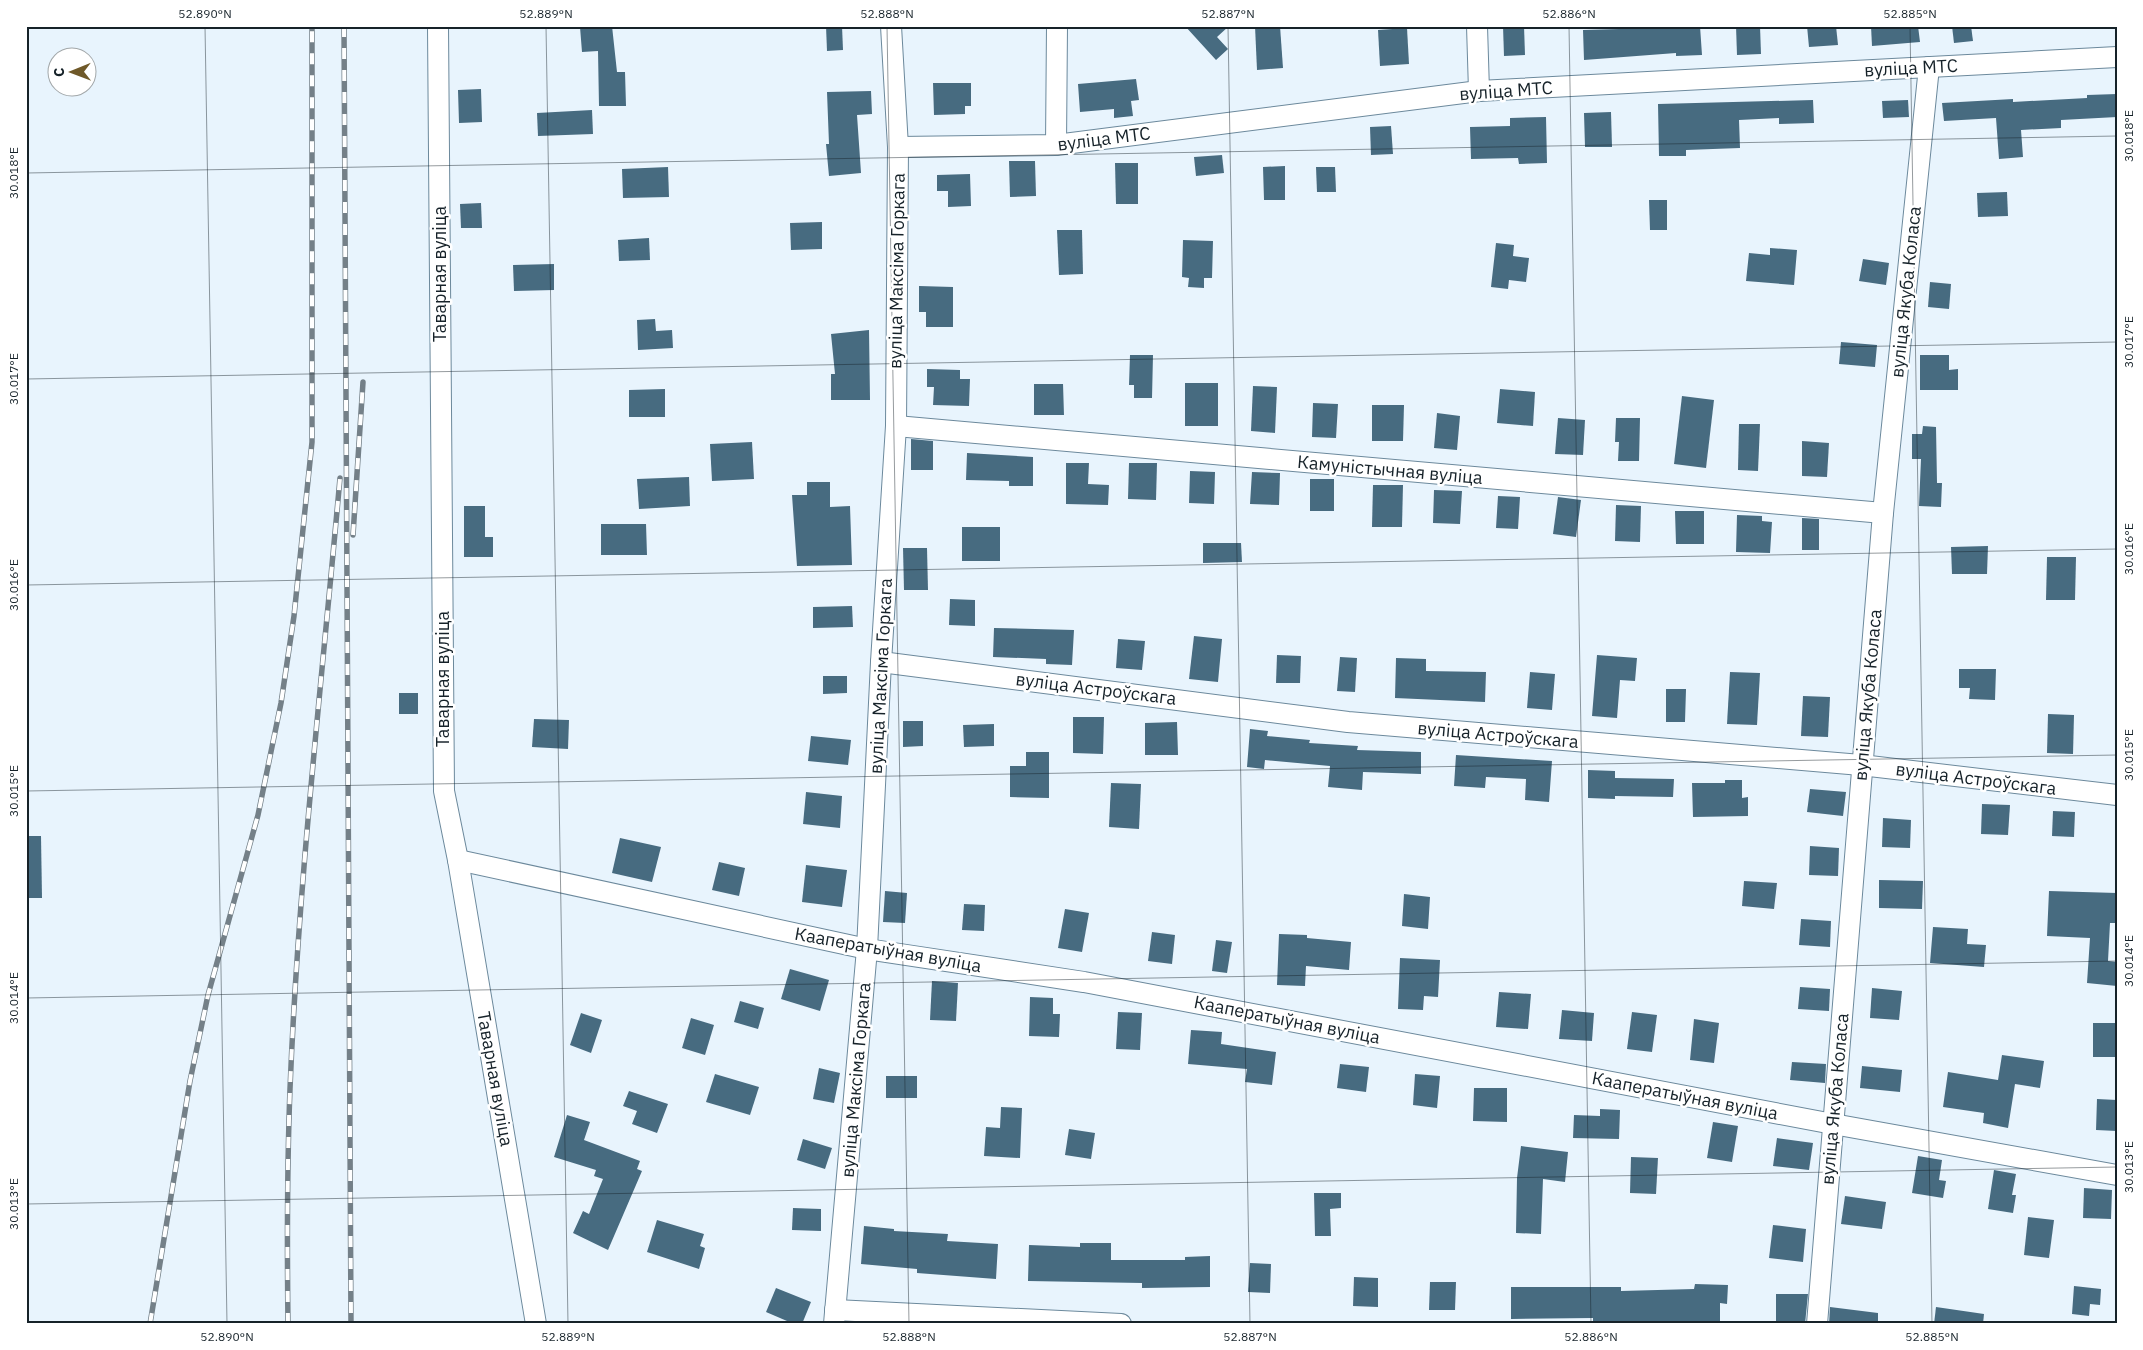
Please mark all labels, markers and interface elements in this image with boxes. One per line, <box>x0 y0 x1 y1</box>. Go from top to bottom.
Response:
text: 52.890°N <box>178 6 232 21</box>
text: 52.889°N <box>519 6 573 21</box>
text: 52.888°N <box>860 6 914 21</box>
text: 52.887°N <box>1201 6 1255 21</box>
text: 52.886°N <box>1542 6 1596 21</box>
text: 52.885°N <box>1883 6 1937 21</box>
north arrow <box>48 48 98 98</box>
street label: вуліца МТС <box>1864 54 1958 81</box>
text: С <box>50 68 68 77</box>
street label: вуліца МТС <box>1458 76 1553 105</box>
text: 30.018°E <box>2121 110 2136 162</box>
street label: вуліца МТС <box>1056 121 1152 156</box>
text: 30.018°E <box>6 147 21 199</box>
street label: вуліца Максіма Горкага <box>883 172 910 369</box>
street label: Таварная вуліца <box>428 205 451 342</box>
street label: вуліца Якуба Коласа <box>1885 205 1926 379</box>
text: 30.017°E <box>2121 316 2136 368</box>
text: 30.017°E <box>6 353 21 405</box>
street label: Камуністычная вуліца <box>1296 450 1484 489</box>
text: 30.016°E <box>2121 523 2136 575</box>
text: 30.016°E <box>6 559 21 611</box>
street label: вуліца Максіма Горкага <box>864 577 897 774</box>
street label: вуліца Якуба Коласа <box>1849 608 1886 782</box>
street label: Таварная вуліца <box>431 610 454 747</box>
street label: вуліца Астроўскага <box>1014 667 1178 710</box>
street label: вуліца Астроўскага <box>1416 716 1580 753</box>
text: 30.015°E <box>2121 729 2136 781</box>
street label: вуліца Астроўскага <box>1894 757 2058 800</box>
text: 30.015°E <box>6 765 21 817</box>
street label: Кааператыўная вуліца <box>793 922 984 977</box>
text: 30.014°E <box>2121 935 2136 987</box>
text: 30.014°E <box>6 972 21 1024</box>
street label: вуліца Максіма Горкага <box>836 981 876 1179</box>
street label: Кааператыўная вуліца <box>1192 990 1383 1049</box>
street label: Таварная вуліца <box>472 1010 519 1148</box>
street label: вуліца Якуба Коласа <box>1816 1012 1853 1186</box>
street label: Кааператыўная вуліца <box>1590 1066 1781 1125</box>
text: 30.013°E <box>2121 1141 2136 1193</box>
text: 30.013°E <box>6 1178 21 1230</box>
text: 52.890°N <box>200 1329 254 1344</box>
text: 52.889°N <box>541 1329 595 1344</box>
text: 52.888°N <box>882 1329 936 1344</box>
text: 52.887°N <box>1223 1329 1277 1344</box>
text: 52.886°N <box>1564 1329 1618 1344</box>
text: 52.885°N <box>1905 1329 1959 1344</box>

